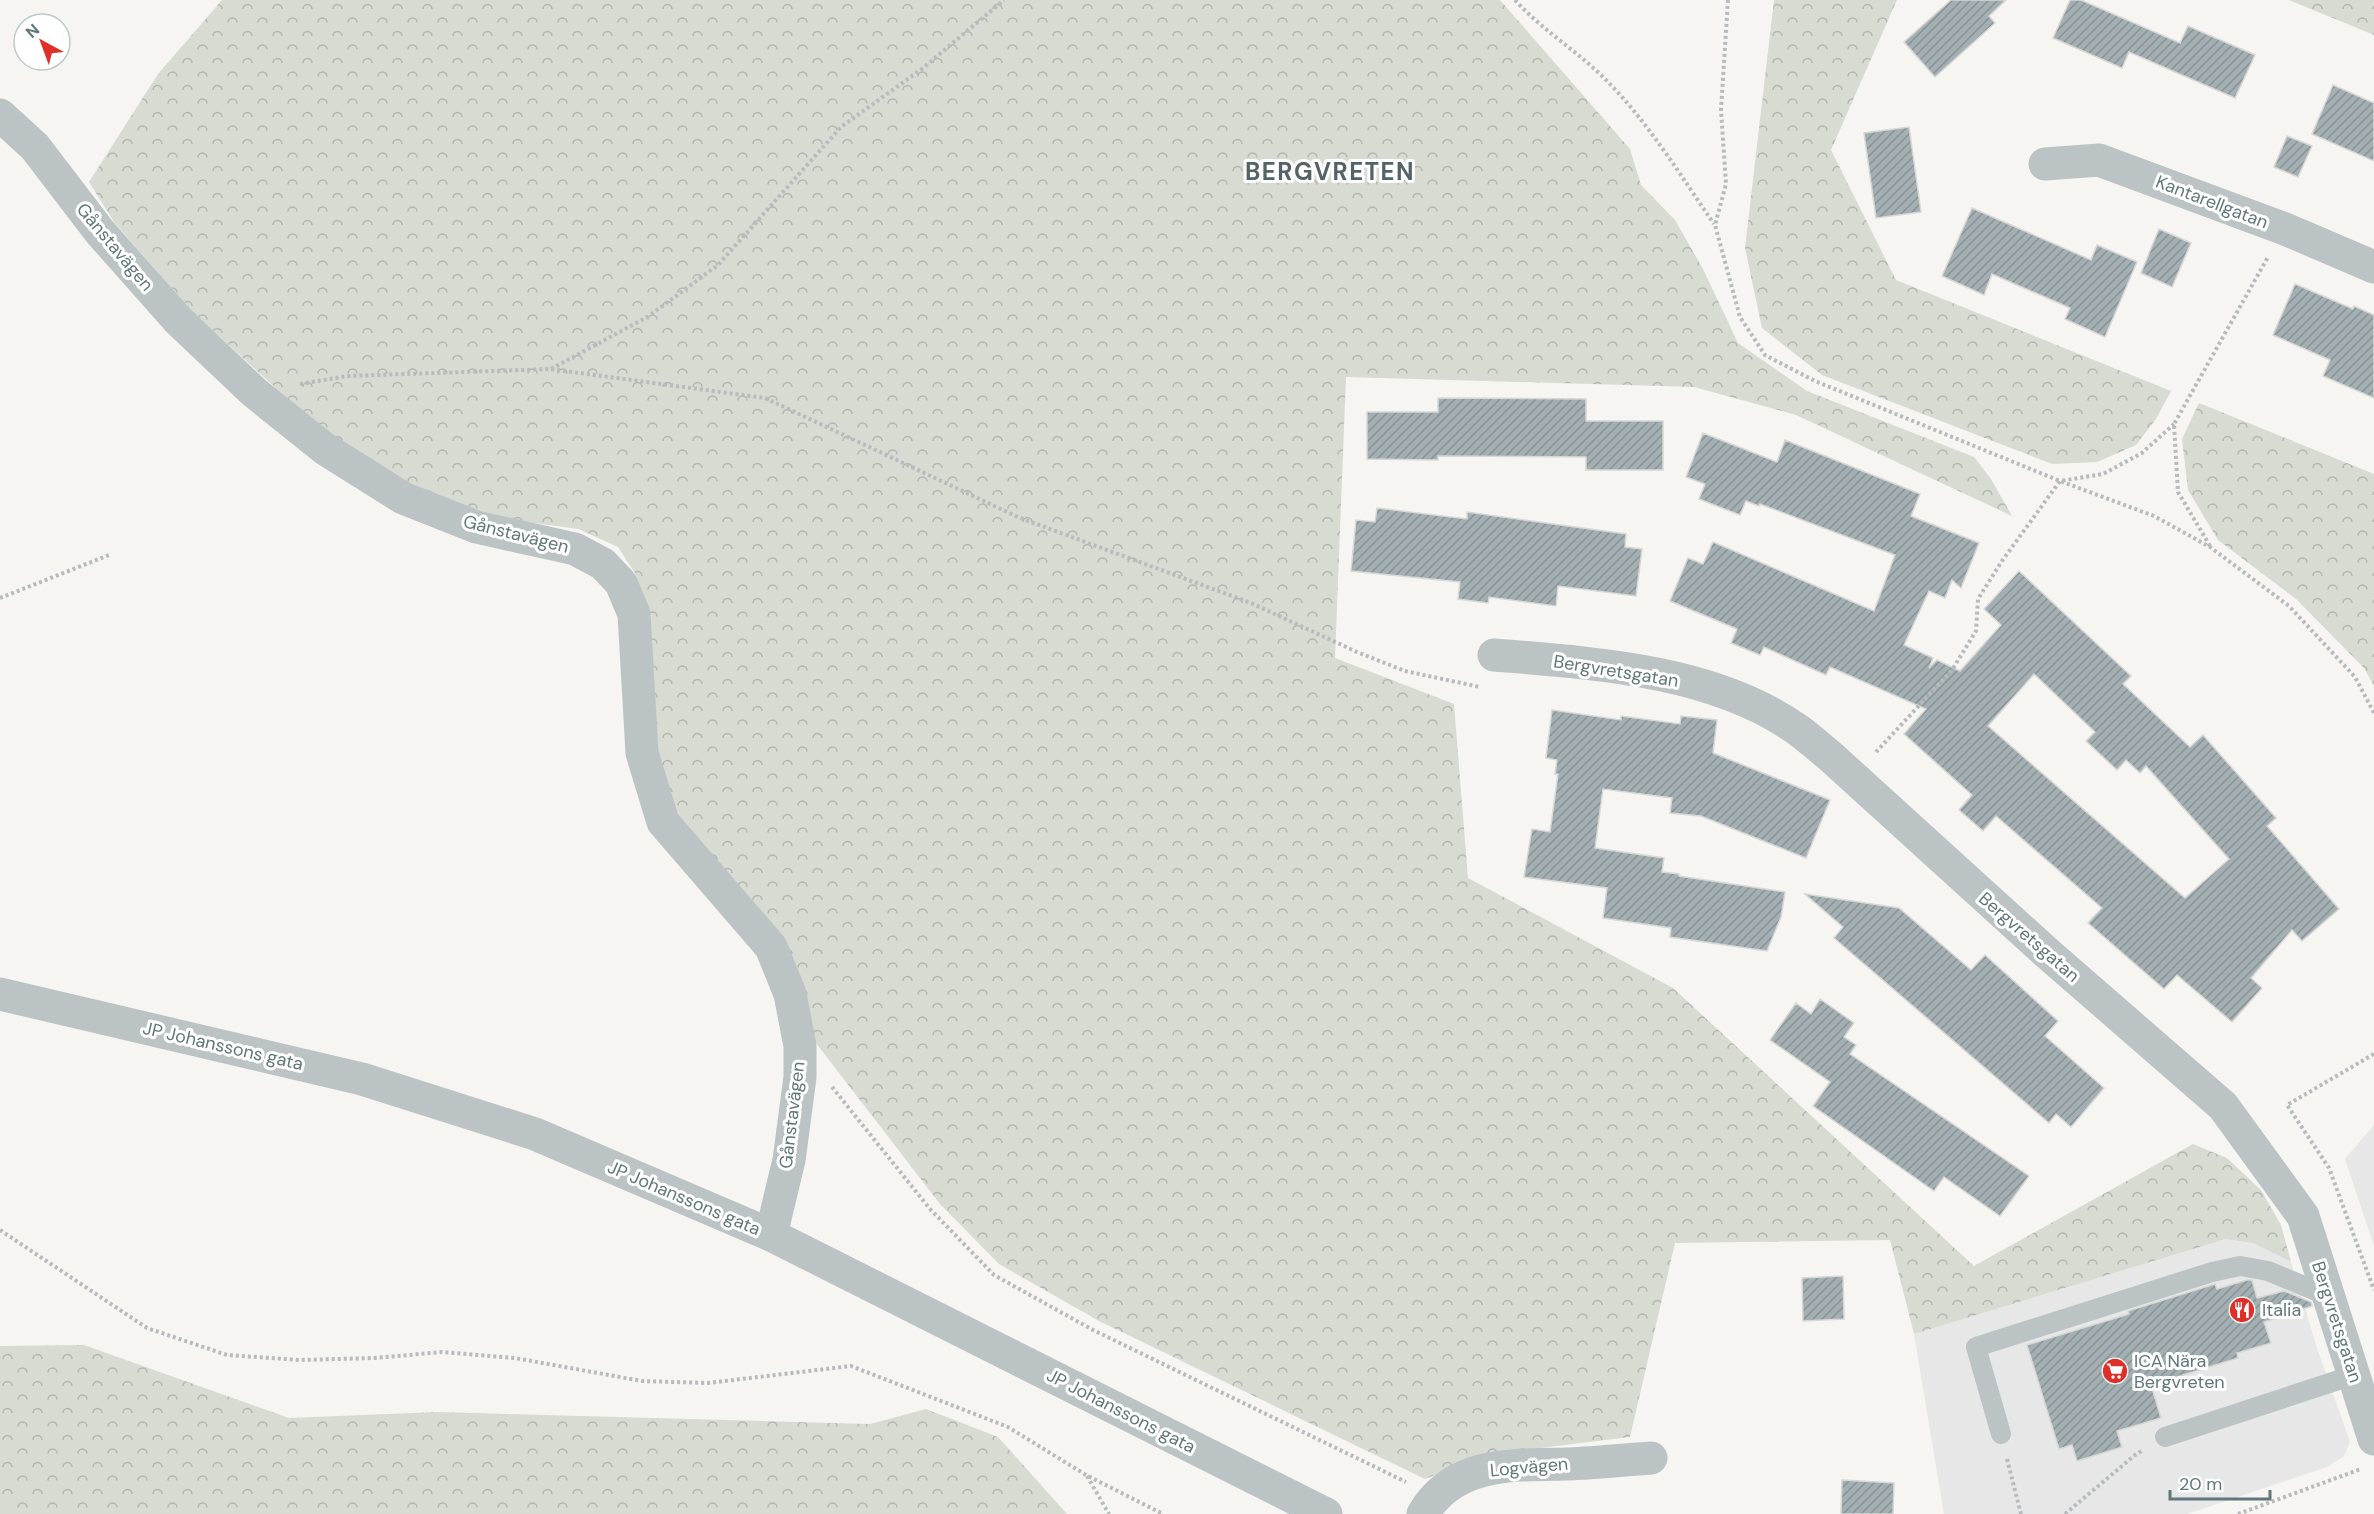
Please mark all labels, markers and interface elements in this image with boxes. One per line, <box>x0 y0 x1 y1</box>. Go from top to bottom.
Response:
north arrow <box>12 12 72 72</box>
text: N <box>21 19 44 43</box>
district label: BERGVRETEN <box>1245 156 1415 187</box>
street label: Kantarellgatan <box>2152 170 2272 234</box>
street label: Gånstavägen <box>71 198 159 296</box>
street label: Gånstavägen <box>461 509 571 559</box>
street label: Bergvretsgatan <box>1552 649 1680 693</box>
street label: Bergvretsgatan <box>1974 887 2084 987</box>
street label: JP Johanssons gata <box>141 1016 305 1076</box>
street label: Gånstavägen <box>774 1060 810 1170</box>
street label: JP Johanssons gata <box>604 1155 764 1241</box>
street label: Bergvretsgatan <box>2306 1258 2368 1386</box>
restaurant icon: Italia <box>2227 1295 2257 1325</box>
place label: Italia <box>2262 1298 2301 1322</box>
place label: ICA Nära Bergvreten <box>2134 1349 2225 1394</box>
supermarket icon: ICA Nära Bergvreten <box>2100 1356 2130 1386</box>
street label: JP Johanssons gata <box>1043 1363 1199 1459</box>
street label: Logvägen <box>1489 1452 1569 1482</box>
scale bar <box>2170 1463 2270 1501</box>
text: 20 m <box>2179 1472 2222 1496</box>

